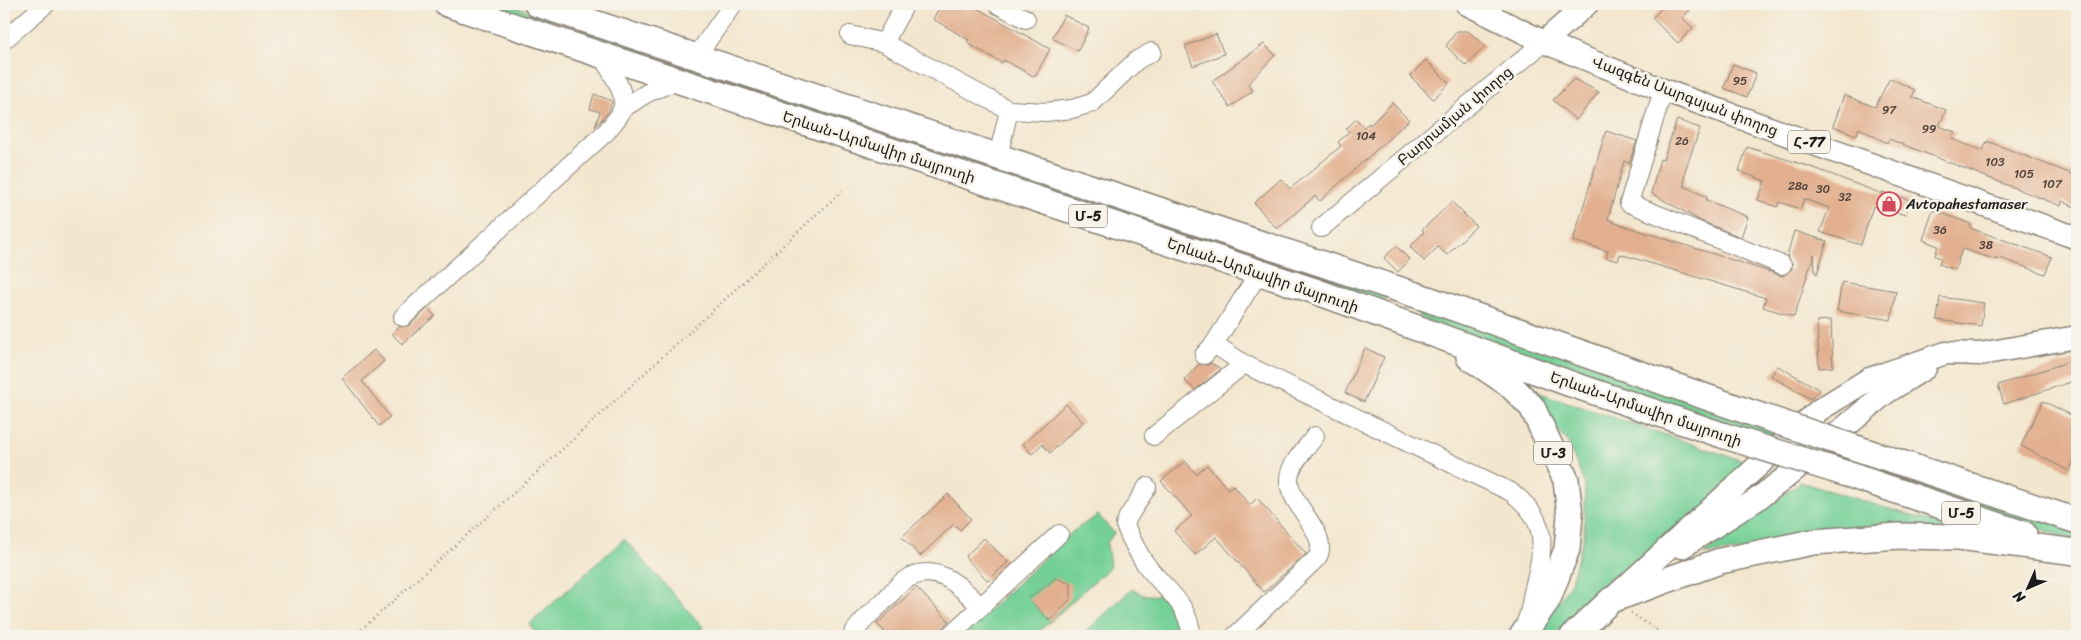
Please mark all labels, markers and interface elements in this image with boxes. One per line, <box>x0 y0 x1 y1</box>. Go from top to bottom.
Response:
street label: Վազգեն Սարգսյան փողոց <box>1588 48 1782 144</box>
street label: Բաղրամյան փողոց <box>1391 60 1519 172</box>
house number: 95 <box>1733 70 1747 92</box>
house number: 97 <box>1882 99 1897 121</box>
street label: Երևան-Արմավիր մայրուղի <box>779 103 979 191</box>
house number: 99 <box>1922 118 1936 140</box>
house number: 104 <box>1356 125 1377 147</box>
house number: 26 <box>1675 130 1689 152</box>
road number: Հ-77 <box>1788 130 1830 154</box>
house number: 103 <box>1985 151 2005 173</box>
house number: 105 <box>2014 163 2034 185</box>
house number: 107 <box>2042 173 2063 195</box>
house number: 28a <box>1788 175 1808 197</box>
house number: 30 <box>1816 178 1830 200</box>
house number: 32 <box>1838 186 1852 208</box>
shop icon: Avtopahestamaser <box>1876 191 1902 217</box>
place label: Avtopahestamaser <box>1905 191 2028 217</box>
road number: Մ-5 <box>1069 205 1107 228</box>
house number: 36 <box>1933 219 1947 241</box>
street label: Երևան-Արմավիր մայրուղի <box>1163 230 1363 320</box>
house number: 38 <box>1979 234 1993 256</box>
street label: Երևան-Արմավիր մայրուղի <box>1546 364 1746 454</box>
road number: Մ-3 <box>1534 442 1572 464</box>
road number: Մ-5 <box>1942 502 1980 524</box>
north arrow <box>2004 562 2054 612</box>
text: N <box>2007 584 2032 610</box>

